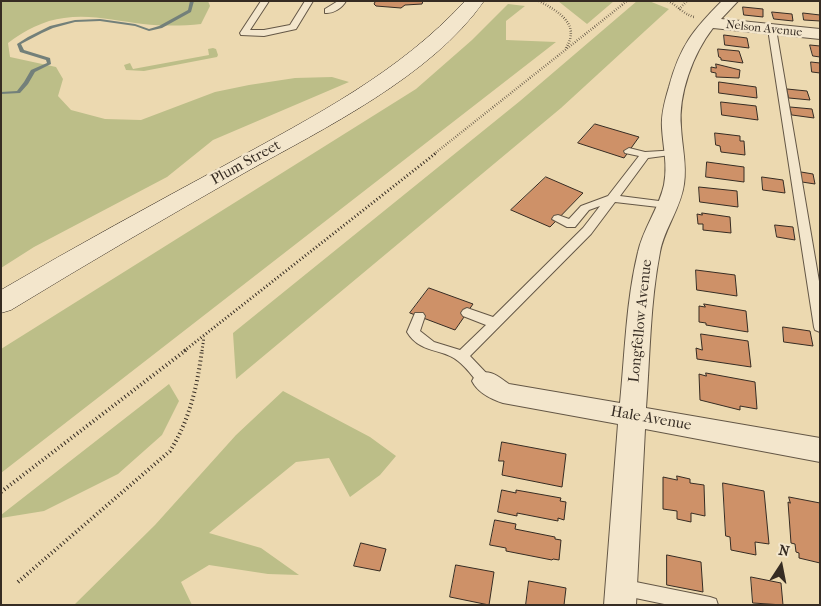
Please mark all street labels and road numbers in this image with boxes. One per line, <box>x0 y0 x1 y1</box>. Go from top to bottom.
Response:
street label: Nelson Avenue <box>725 18 803 40</box>
street label: Plum Street <box>208 136 284 190</box>
street label: Longfellow Avenue <box>626 258 656 384</box>
street label: Hale Avenue <box>609 403 693 435</box>

